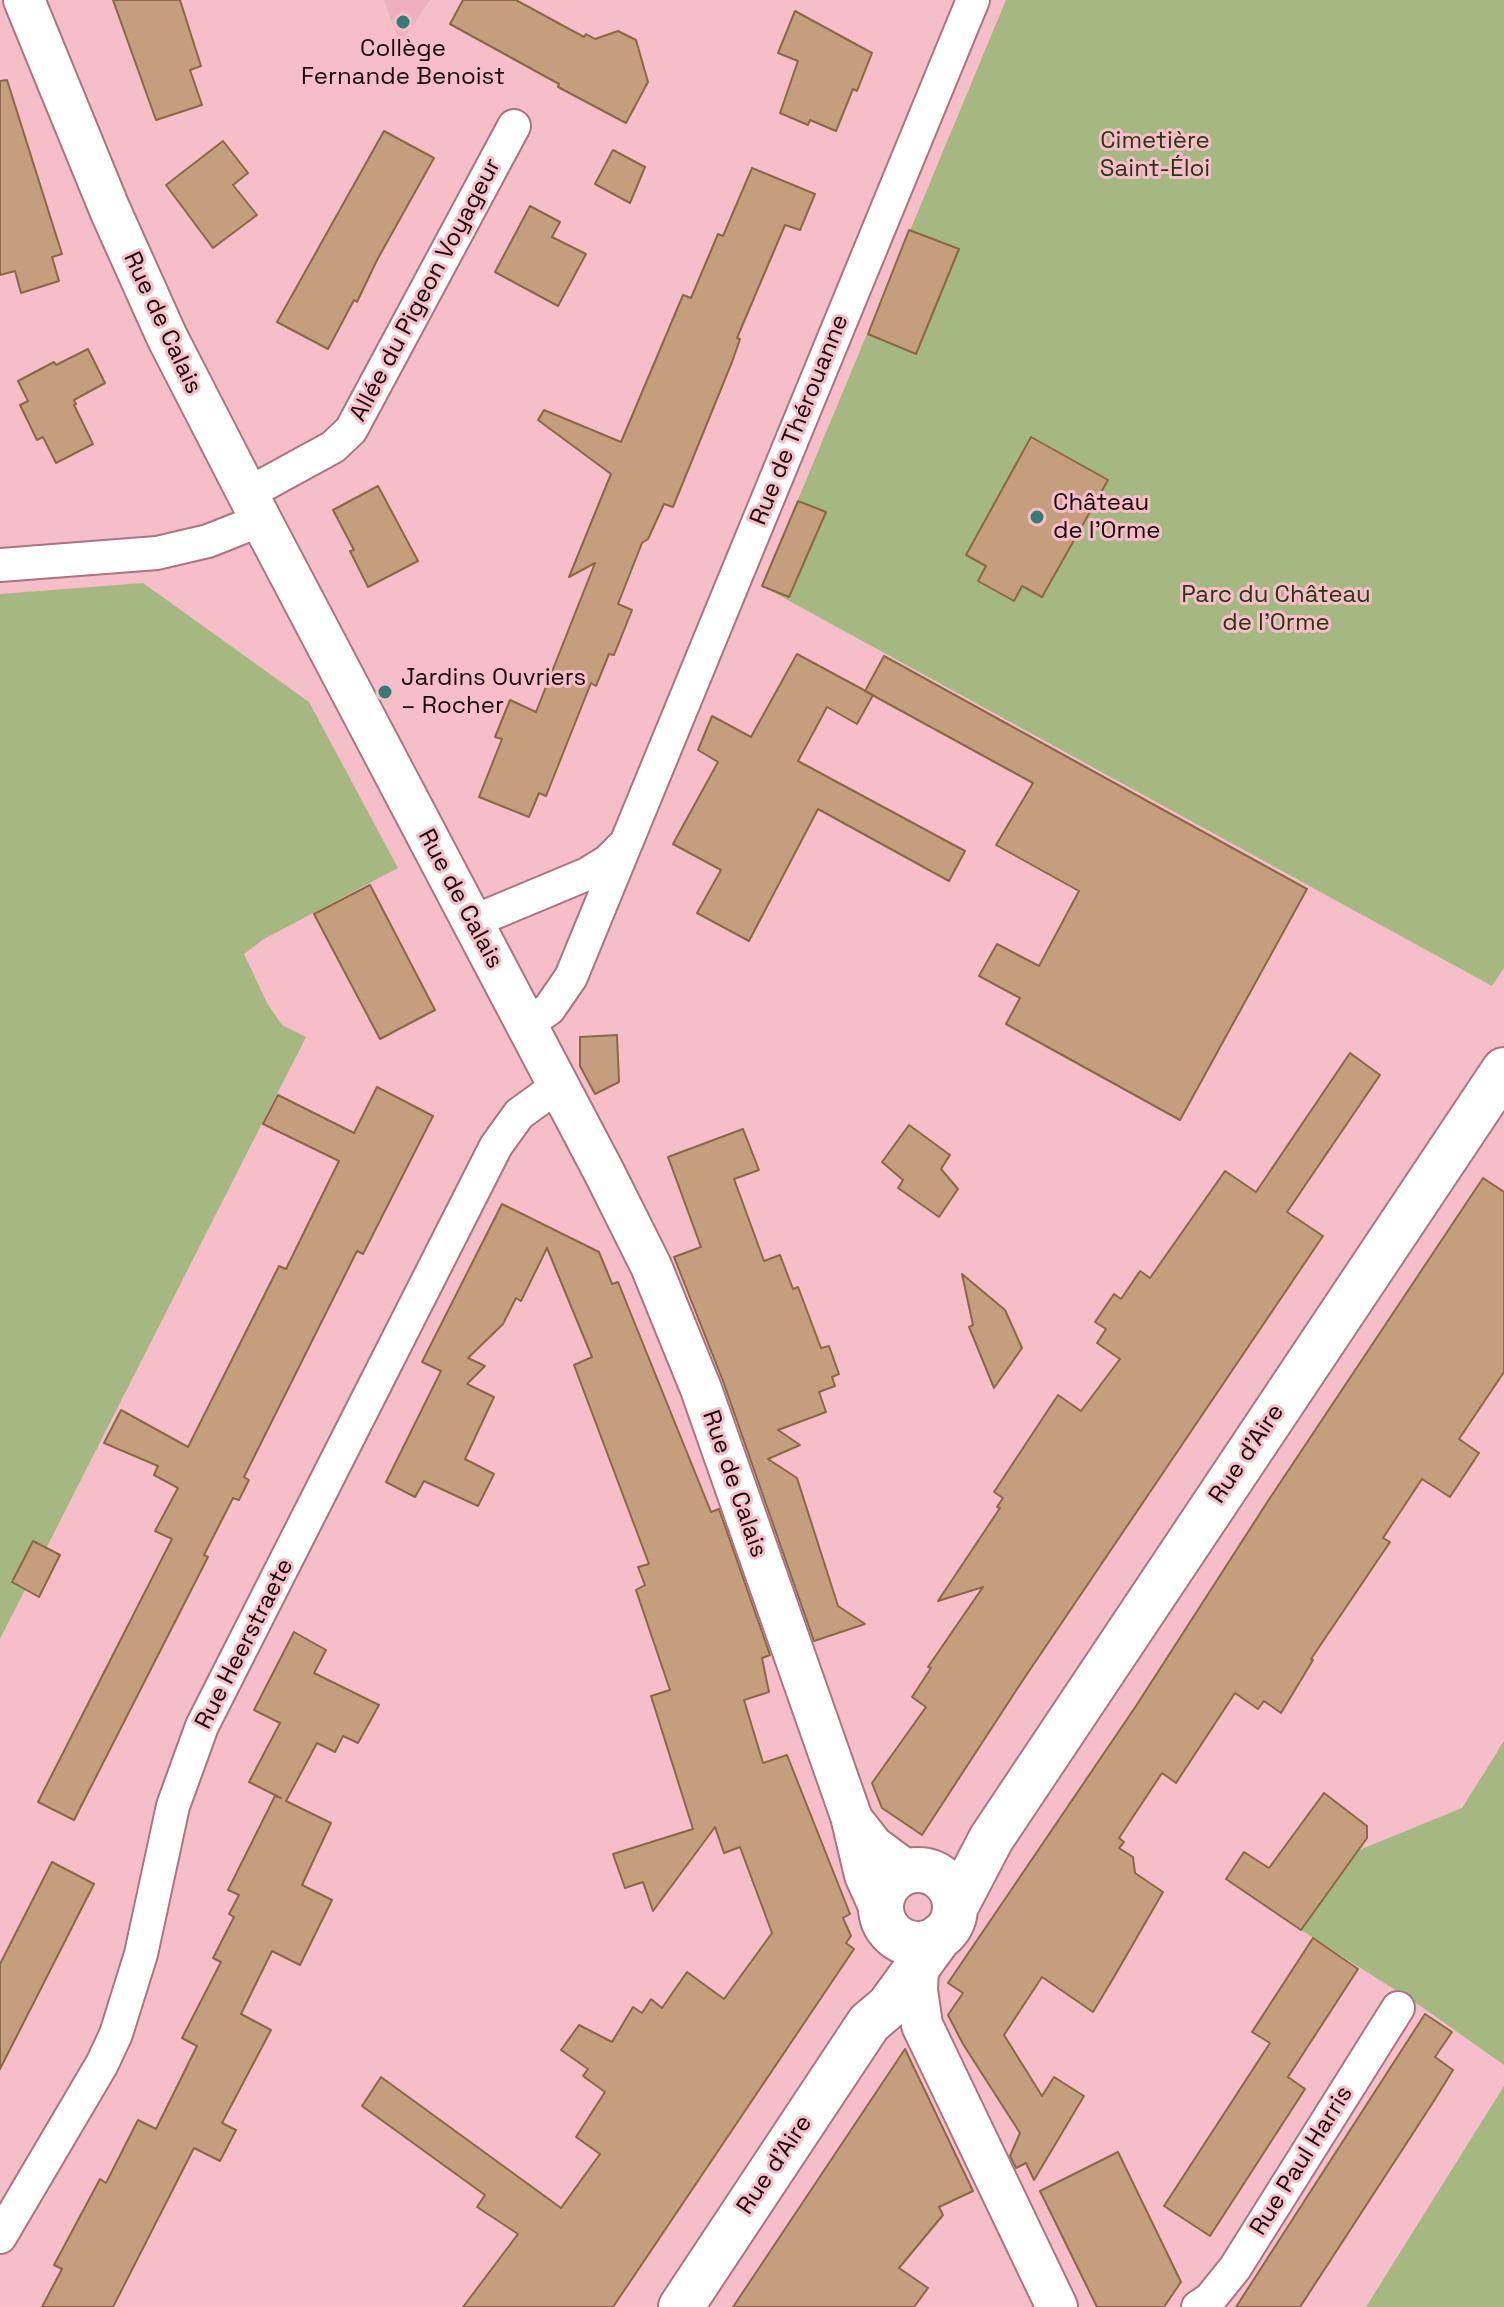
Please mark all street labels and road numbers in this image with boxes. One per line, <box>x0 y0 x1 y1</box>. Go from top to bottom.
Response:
street label: Allée du Pigeon Voyageur <box>344 154 508 426</box>
street label: Rue de Calais <box>117 247 207 399</box>
street label: Rue de Thérouanne <box>745 310 855 530</box>
street label: Rue de Calais <box>411 824 509 974</box>
street label: Rue d'Aire <box>1203 1399 1291 1509</box>
street label: Rue de Calais <box>695 1407 773 1561</box>
street label: Rue Heerstraete <box>190 1554 300 1734</box>
street label: Rue Paul Harris <box>1245 2081 1359 2241</box>
street label: Rue d'Aire <box>731 2110 819 2220</box>

